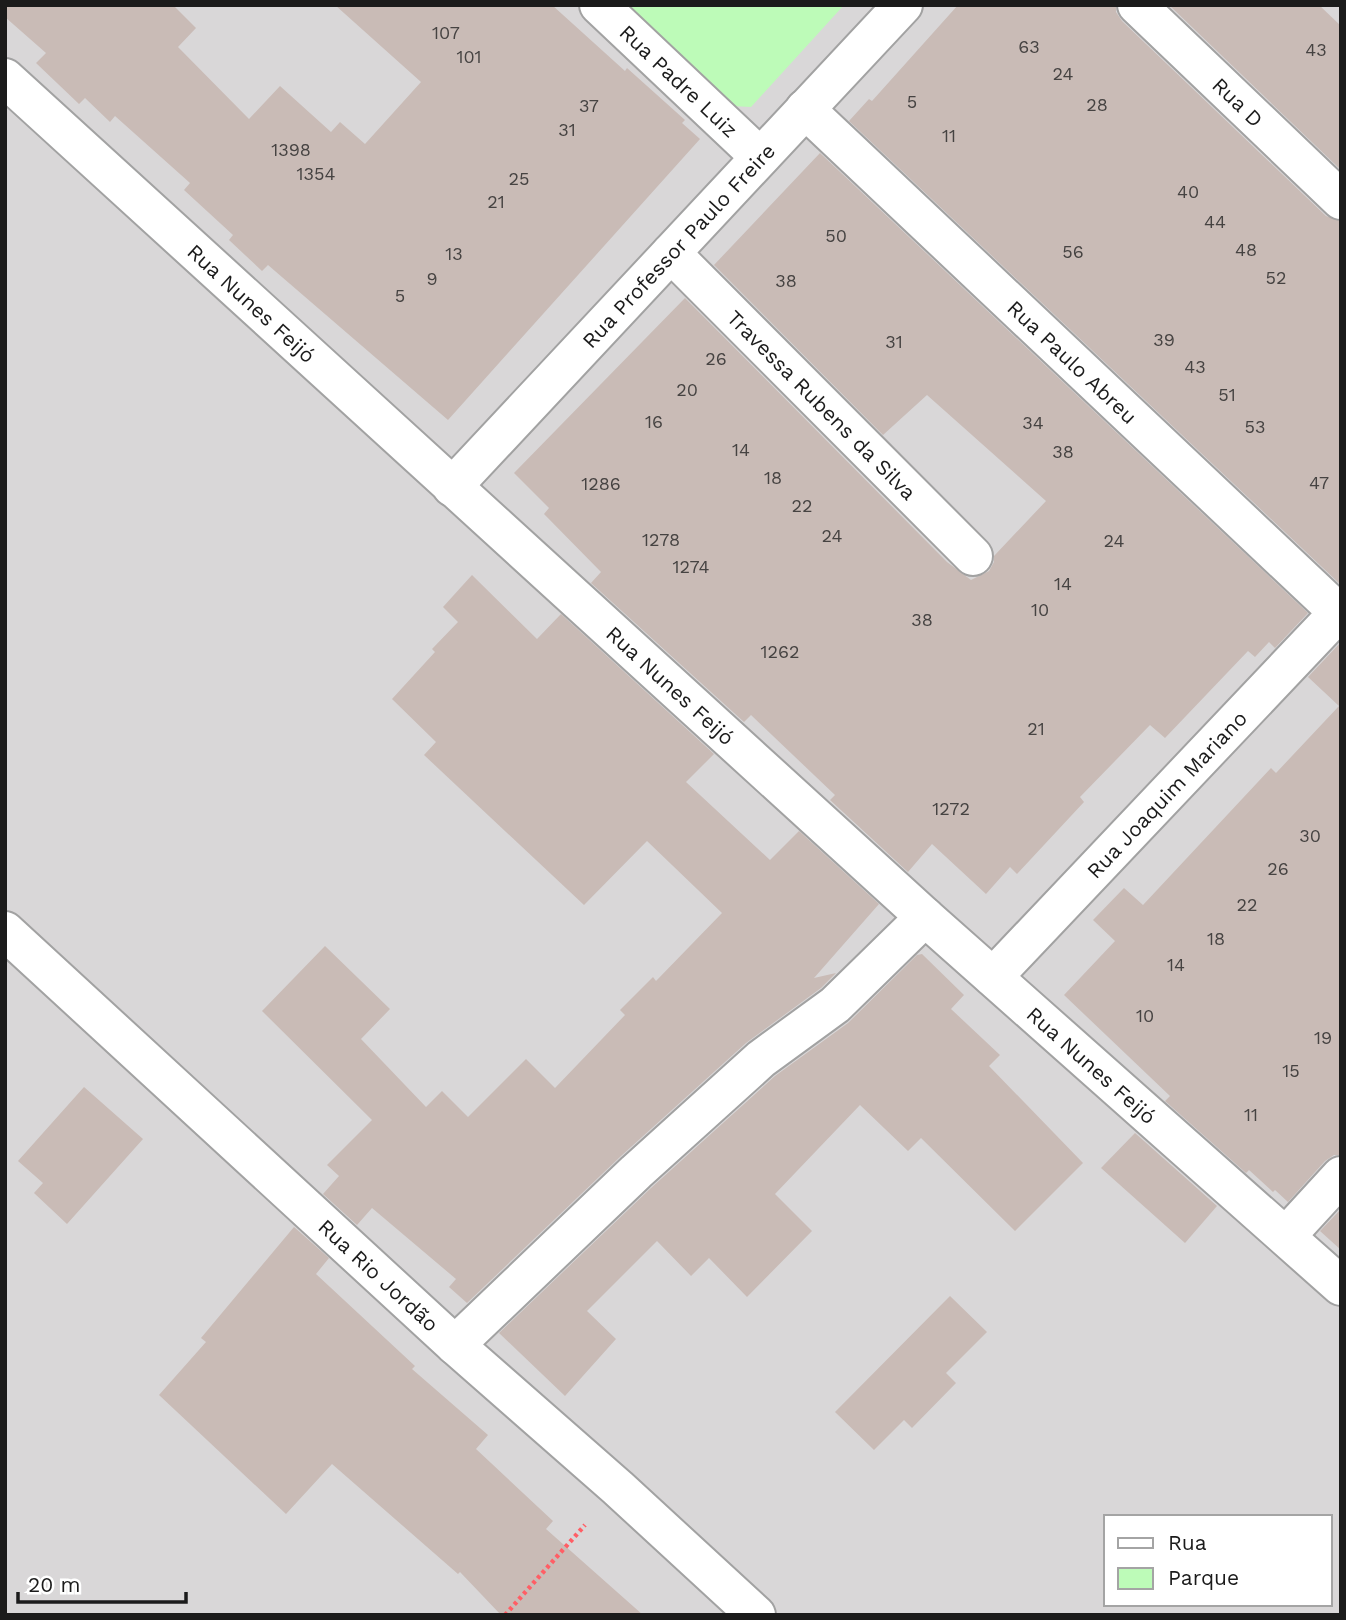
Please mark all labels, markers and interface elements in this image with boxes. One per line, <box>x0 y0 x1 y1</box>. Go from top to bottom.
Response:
street label: Rua Padre Luiz <box>615 19 743 142</box>
house number: 107 <box>432 22 460 43</box>
house number: 63 <box>1018 36 1040 57</box>
house number: 43 <box>1305 39 1327 60</box>
house number: 101 <box>456 46 482 67</box>
house number: 24 <box>1053 63 1073 84</box>
street label: Rua D <box>1208 72 1269 132</box>
house number: 5 <box>907 91 917 112</box>
house number: 28 <box>1086 94 1108 115</box>
house number: 37 <box>579 95 599 116</box>
house number: 31 <box>558 119 576 140</box>
house number: 11 <box>942 125 956 146</box>
street label: Rua Professor Paulo Freire <box>576 138 780 353</box>
house number: 1398 <box>271 139 311 160</box>
house number: 1354 <box>297 163 336 184</box>
house number: 25 <box>509 168 529 189</box>
house number: 40 <box>1177 181 1199 202</box>
house number: 21 <box>487 191 505 212</box>
house number: 44 <box>1204 211 1226 232</box>
house number: 50 <box>825 225 847 246</box>
street label: Rua Nunes Feijó <box>183 238 321 368</box>
house number: 48 <box>1235 239 1257 260</box>
house number: 56 <box>1062 241 1084 262</box>
house number: 13 <box>445 243 463 264</box>
house number: 52 <box>1266 267 1286 288</box>
house number: 9 <box>426 268 438 289</box>
house number: 38 <box>775 270 797 291</box>
house number: 5 <box>395 285 405 306</box>
street label: Rua Paulo Abreu <box>1003 295 1143 429</box>
street label: Travessa Rubens da Silva <box>722 305 922 505</box>
house number: 39 <box>1153 329 1175 350</box>
house number: 31 <box>885 331 903 352</box>
house number: 26 <box>705 348 727 369</box>
house number: 43 <box>1184 356 1206 377</box>
house number: 20 <box>676 379 698 400</box>
house number: 51 <box>1218 384 1236 405</box>
house number: 16 <box>645 411 663 432</box>
house number: 34 <box>1022 412 1044 433</box>
house number: 53 <box>1245 416 1265 437</box>
house number: 14 <box>732 439 750 460</box>
house number: 38 <box>1052 441 1074 462</box>
house number: 18 <box>764 467 782 488</box>
house number: 47 <box>1309 472 1329 493</box>
house number: 1286 <box>581 473 621 494</box>
house number: 22 <box>792 495 813 516</box>
house number: 24 <box>822 525 842 546</box>
house number: 1278 <box>642 529 680 550</box>
house number: 24 <box>1104 530 1124 551</box>
house number: 1274 <box>672 556 710 577</box>
house number: 14 <box>1054 573 1072 594</box>
house number: 10 <box>1031 599 1049 620</box>
house number: 38 <box>911 609 933 630</box>
street label: Rua Nunes Feijó <box>602 620 740 750</box>
house number: 1262 <box>761 641 799 662</box>
street label: Rua Joaquim Mariano <box>1081 705 1252 883</box>
house number: 21 <box>1027 718 1045 739</box>
house number: 1272 <box>932 798 970 819</box>
house number: 30 <box>1299 825 1321 846</box>
house number: 26 <box>1267 858 1289 879</box>
house number: 22 <box>1237 894 1258 915</box>
house number: 18 <box>1207 928 1225 949</box>
house number: 14 <box>1167 954 1185 975</box>
street label: Rua Nunes Feijó <box>1022 1001 1162 1129</box>
house number: 10 <box>1136 1005 1154 1026</box>
house number: 19 <box>1314 1027 1332 1048</box>
house number: 15 <box>1282 1060 1300 1081</box>
house number: 11 <box>1244 1104 1258 1125</box>
street label: Rua Rio Jordão <box>314 1214 444 1336</box>
legend <box>1104 1515 1332 1606</box>
text: Rua <box>1168 1530 1207 1555</box>
scale bar <box>18 1560 186 1604</box>
text: Parque <box>1168 1565 1239 1590</box>
text: 20 m <box>28 1572 80 1597</box>

